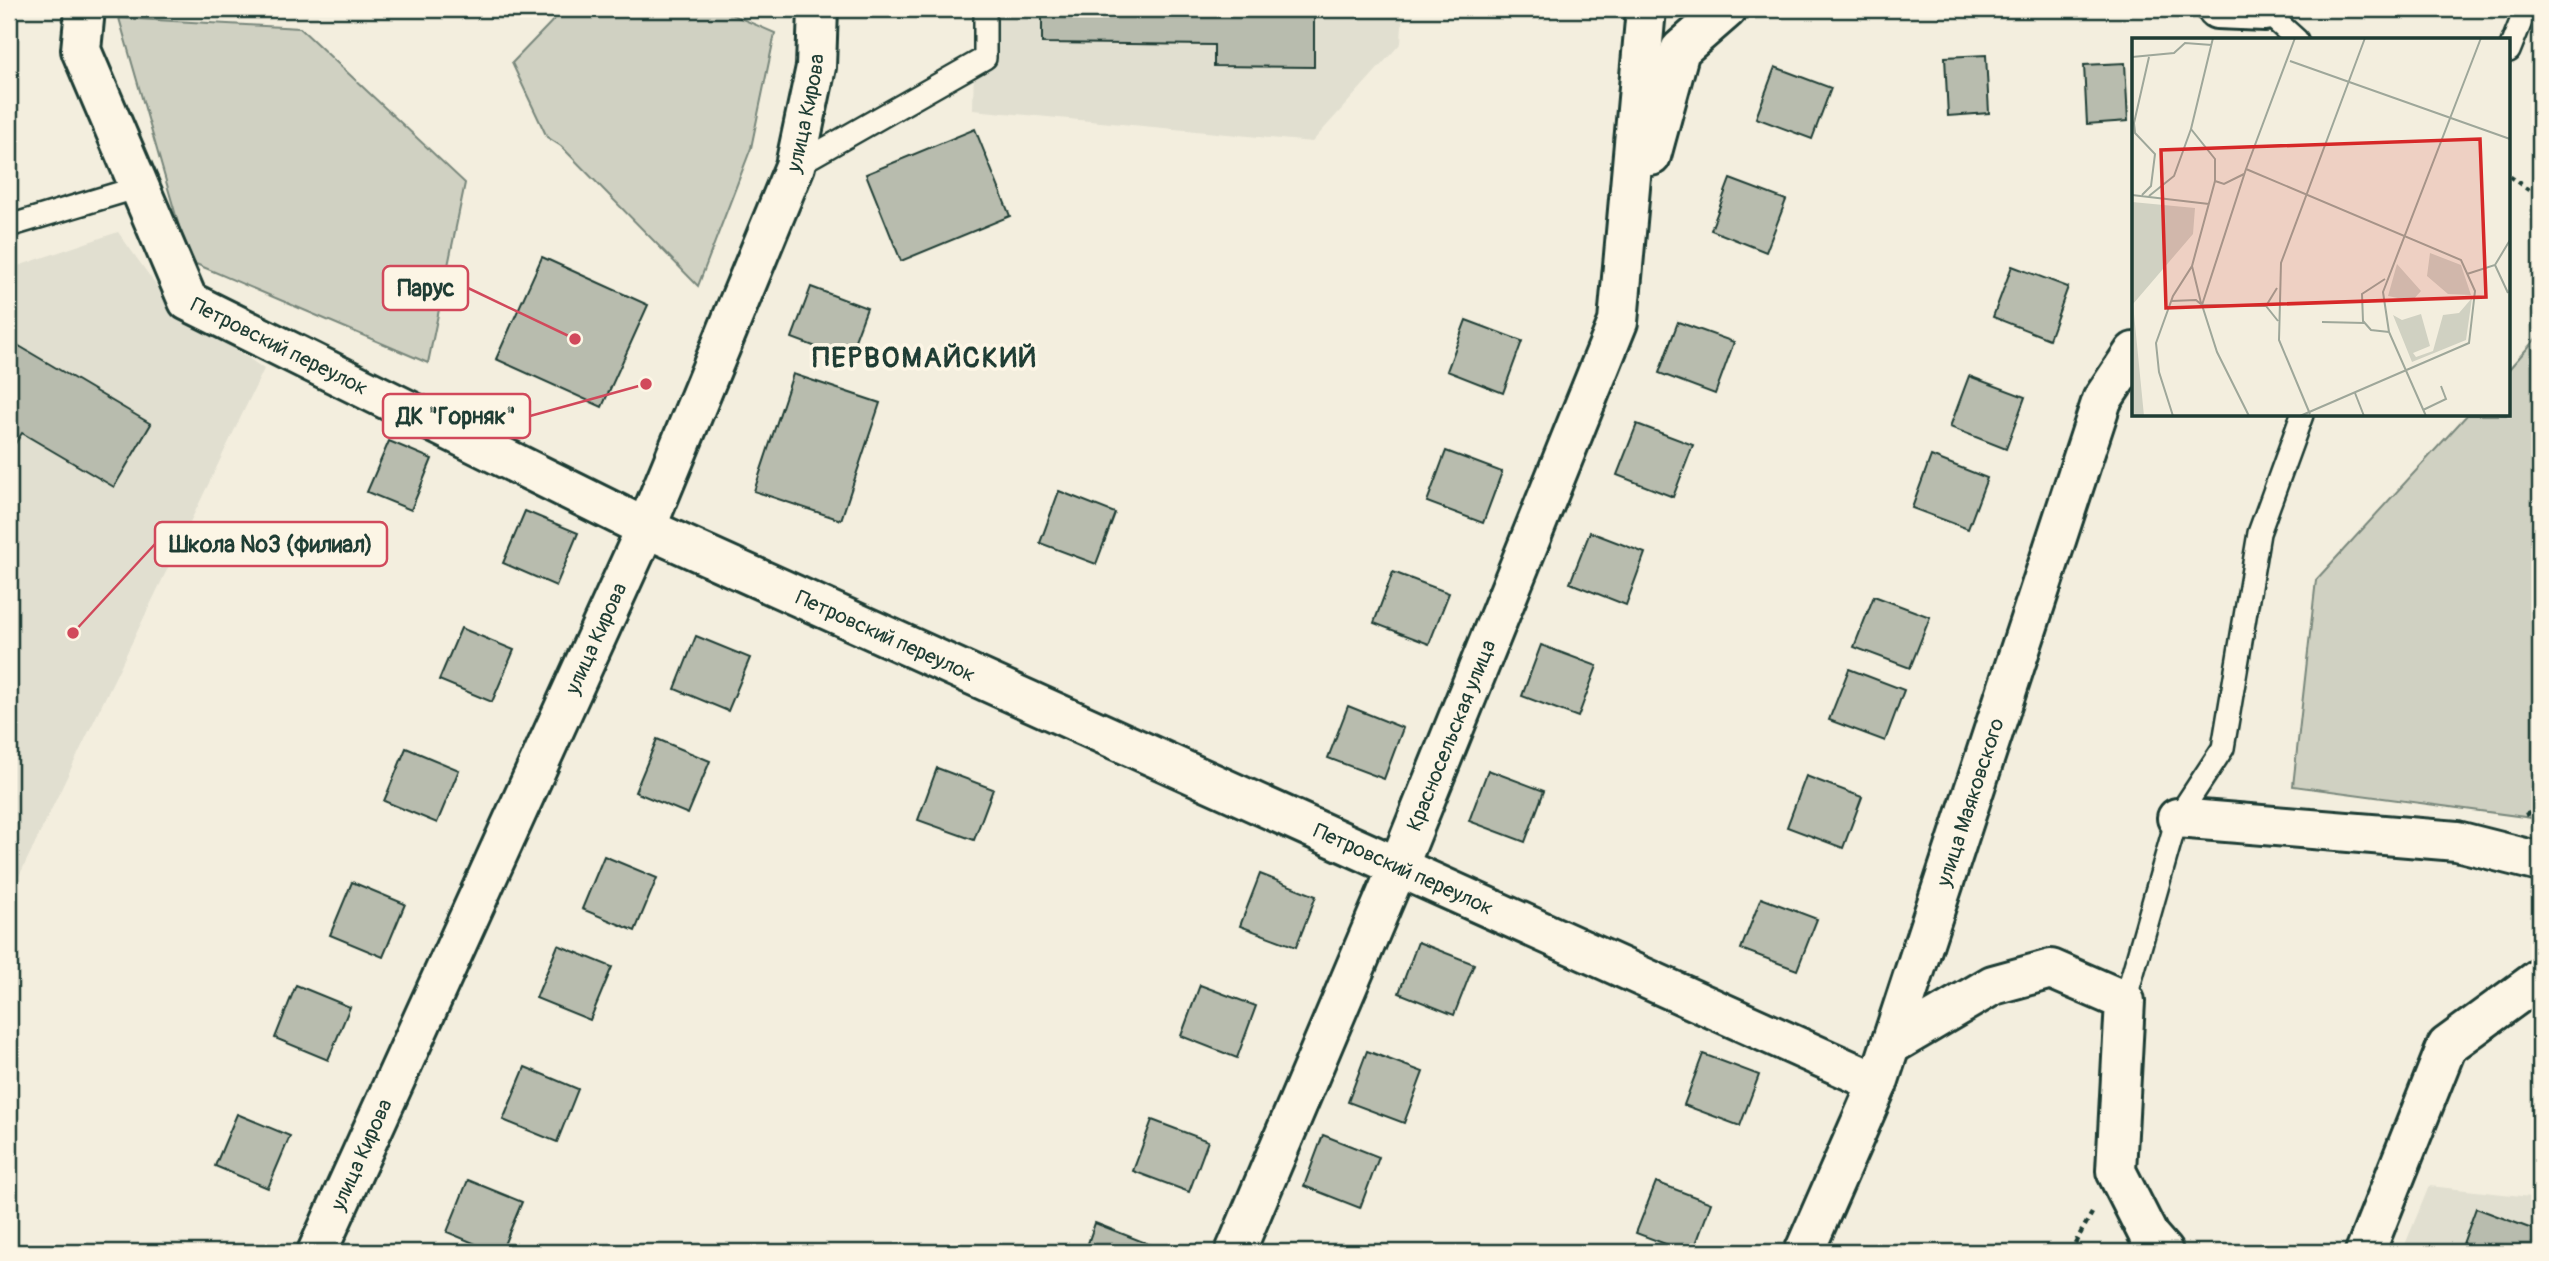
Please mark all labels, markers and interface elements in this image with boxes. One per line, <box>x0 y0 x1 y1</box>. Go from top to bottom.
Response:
inset map <box>2132 38 2510 416</box>
street label: улица Кирова <box>780 54 830 177</box>
callout: Парус <box>383 266 468 310</box>
text: Парус <box>398 274 455 303</box>
street label: Петровский переулок <box>186 292 372 402</box>
district label: ПЕРВОМАЙСКИЙ <box>812 341 1038 376</box>
callout: ДК "Горняк" <box>383 394 530 438</box>
text: ДК "Горняк" <box>394 402 516 431</box>
callout: Школа №3 (филиал) <box>155 522 387 566</box>
text: Школа №3 (филиал) <box>168 530 373 559</box>
street label: улица Кирова <box>559 579 633 700</box>
street label: Петровский переулок <box>791 584 980 689</box>
street label: Красносельская улица <box>1401 636 1502 835</box>
street label: улица Маяковского <box>1930 715 2011 891</box>
street label: Петровский переулок <box>1309 818 1497 922</box>
street label: улица Кирова <box>324 1095 399 1216</box>

